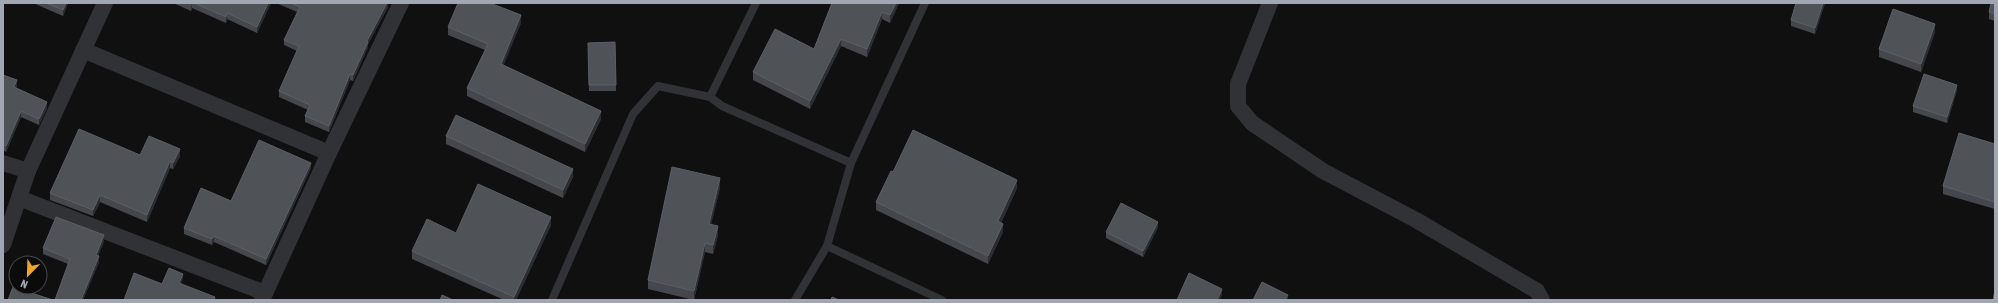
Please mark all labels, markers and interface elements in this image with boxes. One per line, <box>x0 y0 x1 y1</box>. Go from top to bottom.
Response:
north arrow <box>8 255 48 295</box>
text: N <box>19 277 29 291</box>

